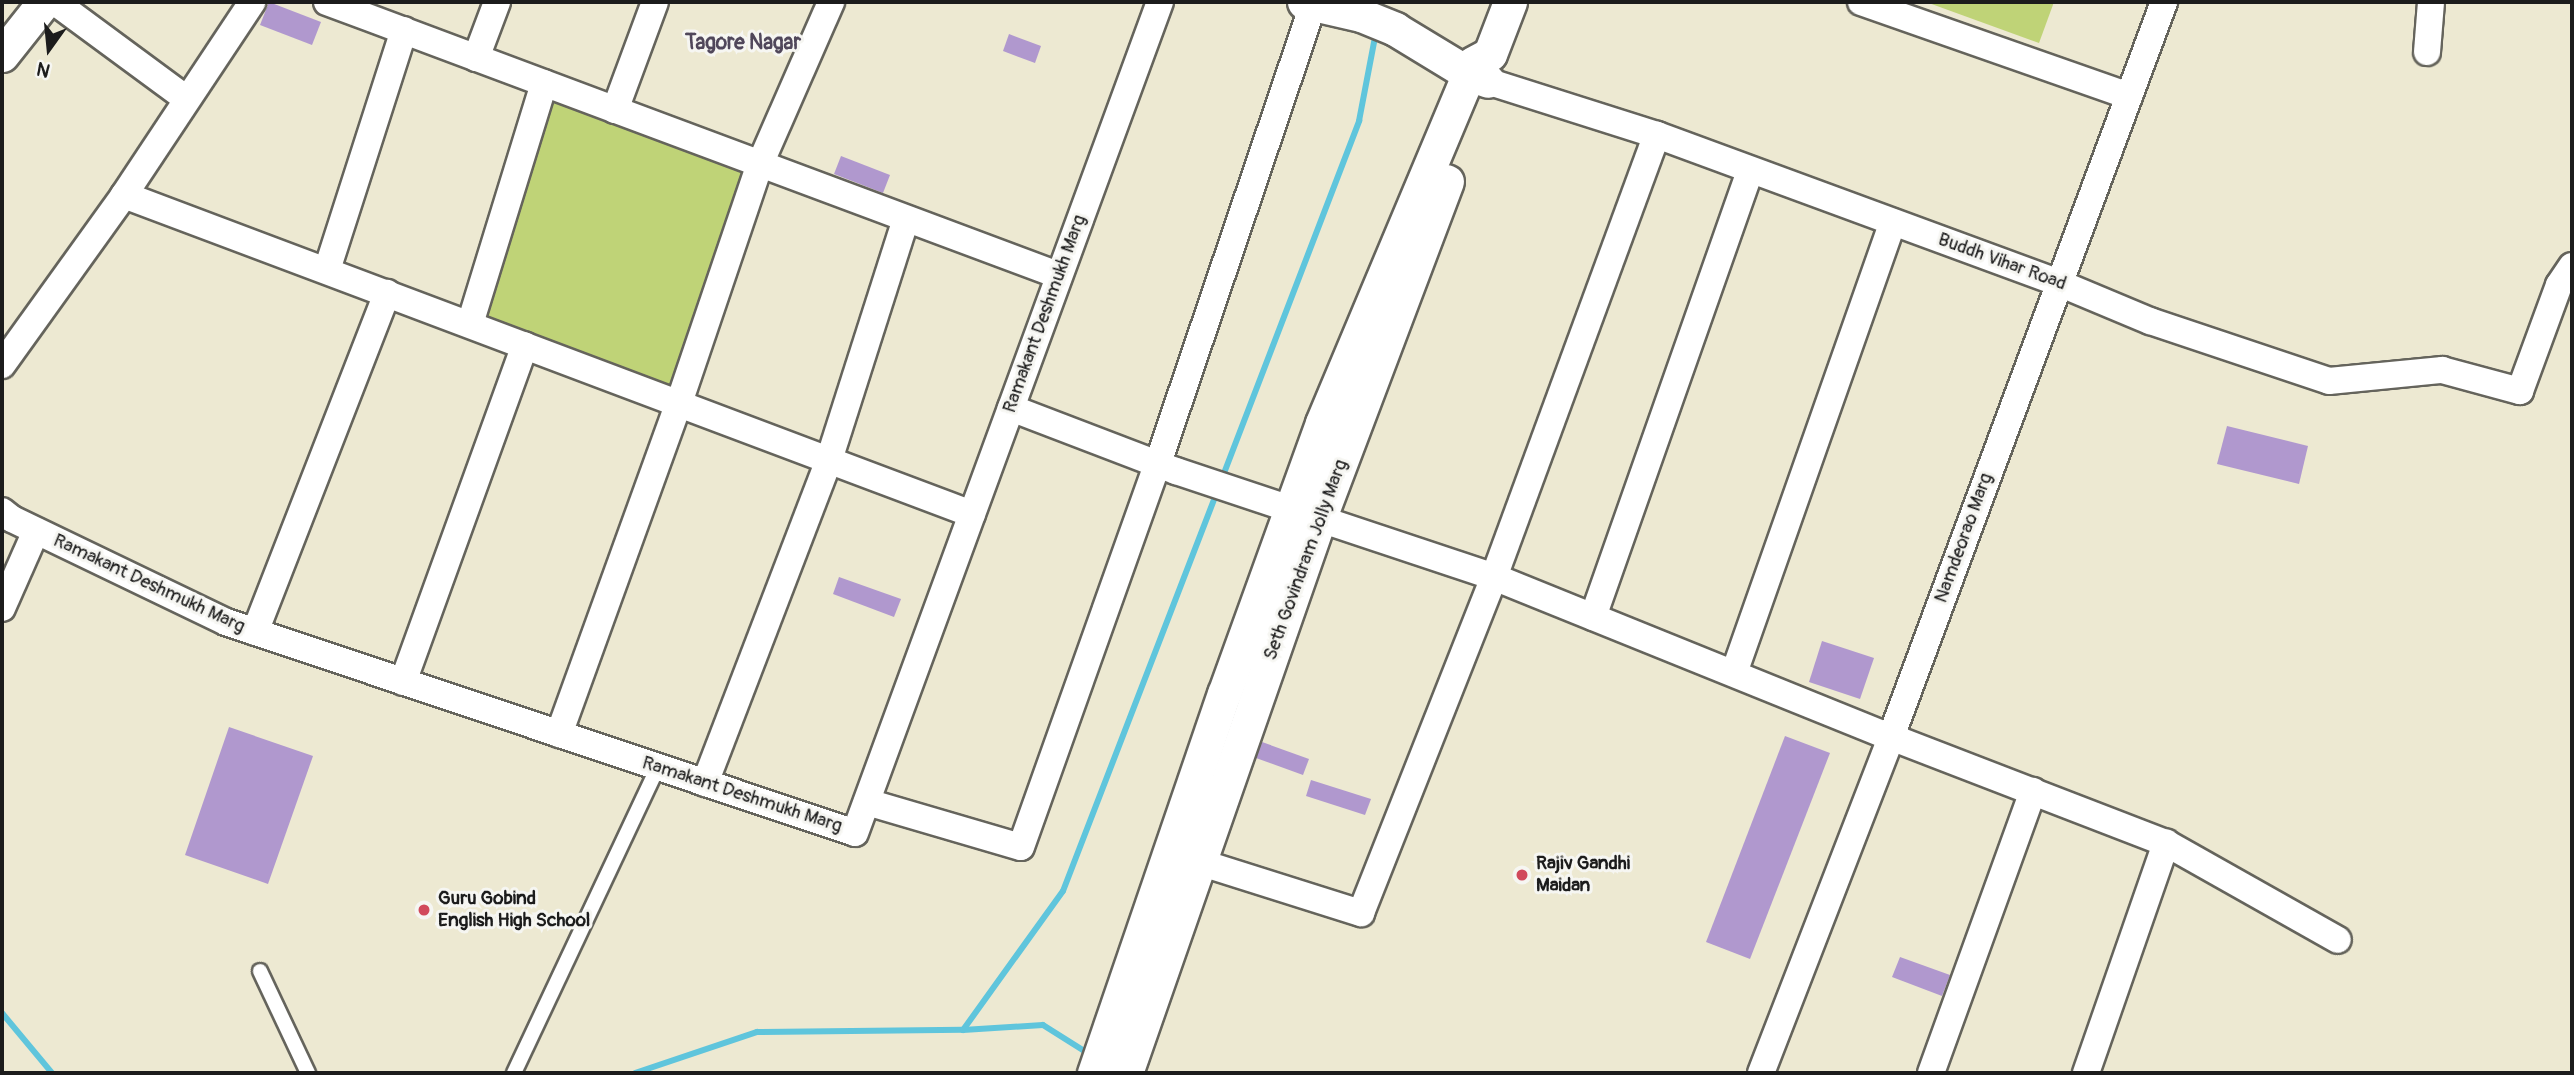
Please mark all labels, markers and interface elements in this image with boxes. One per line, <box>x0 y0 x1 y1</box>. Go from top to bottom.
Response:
north arrow <box>14 14 84 84</box>
district label: Tagore Nagar <box>685 30 801 56</box>
text: N <box>34 56 53 83</box>
street label: Ramakant Deshmukh Marg <box>999 212 1091 416</box>
street label: Buddh Vihar Road <box>1935 228 2069 296</box>
street label: Seth Govindram Jolly Marg <box>1259 457 1353 663</box>
street label: Namdeorao Marg <box>1930 470 1998 606</box>
street label: Ramakant Deshmukh Marg <box>49 530 249 638</box>
street label: Ramakant Deshmukh Marg <box>639 752 845 838</box>
place label: Rajiv Gandhi Maidan <box>1536 853 1630 897</box>
marker: Rajiv Gandhi Maidan <box>1514 867 1530 883</box>
place label: Guru Gobind English High School <box>438 888 590 932</box>
marker: Guru Gobind English High School <box>416 902 432 918</box>

